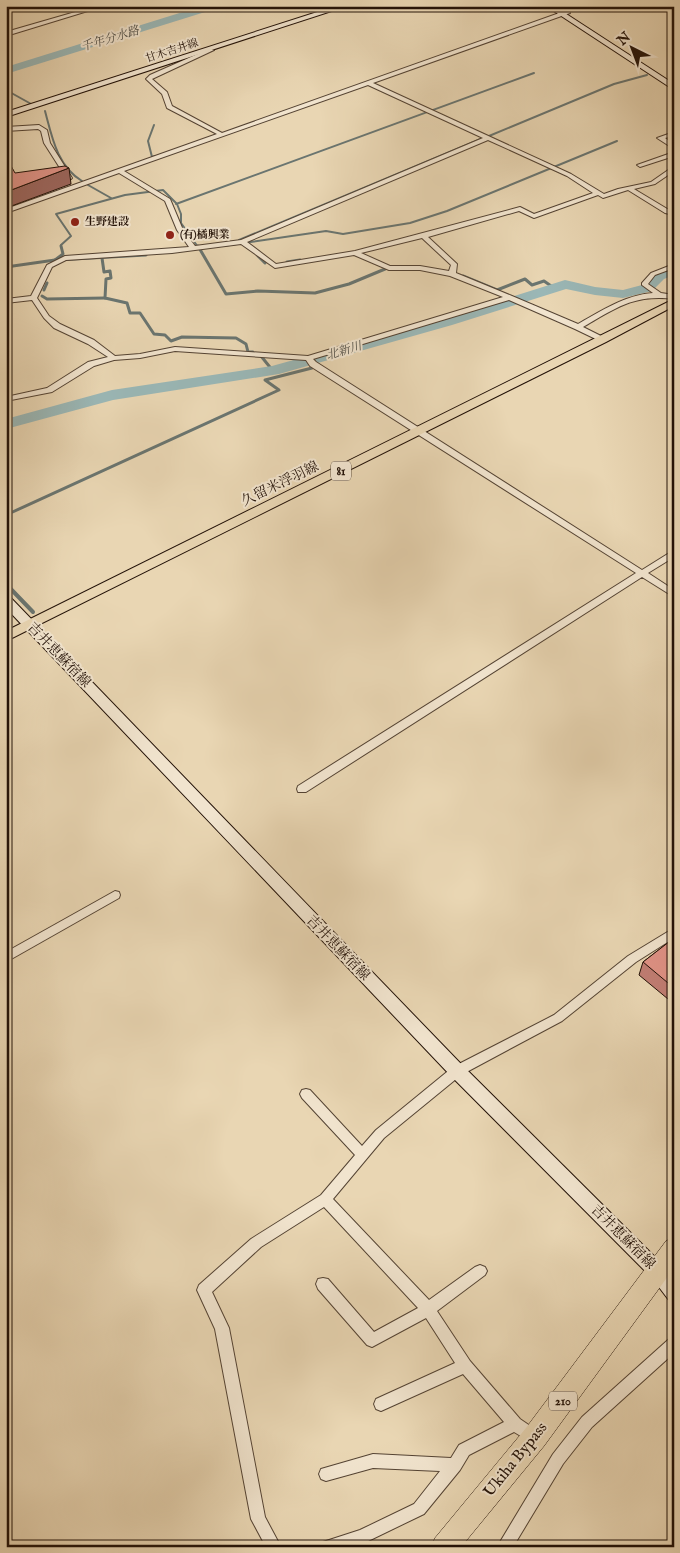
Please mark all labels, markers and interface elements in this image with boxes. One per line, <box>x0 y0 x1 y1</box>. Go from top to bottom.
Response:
north arrow <box>608 22 658 72</box>
water label: 千年分水路 <box>79 23 142 55</box>
text: N <box>613 28 634 50</box>
street label: 甘木吉井線 <box>144 36 200 66</box>
place label: 生野建設 <box>85 215 129 229</box>
marker: 生野建設 <box>69 216 81 228</box>
place label: (有)橘興業 <box>180 228 230 242</box>
marker: (有)橘興業 <box>164 229 176 241</box>
water label: 北新川 <box>325 338 365 363</box>
street label: 久留米浮羽線 <box>238 457 322 511</box>
road number: 81 <box>331 462 351 481</box>
street label: 吉井恵蘇宿線 <box>23 619 95 691</box>
street label: 吉井恵蘇宿線 <box>302 912 374 984</box>
street label: 吉井恵蘇宿線 <box>587 1201 659 1273</box>
road number: 210 <box>549 1392 577 1410</box>
street label: Ukiha Bypass <box>480 1418 553 1502</box>

